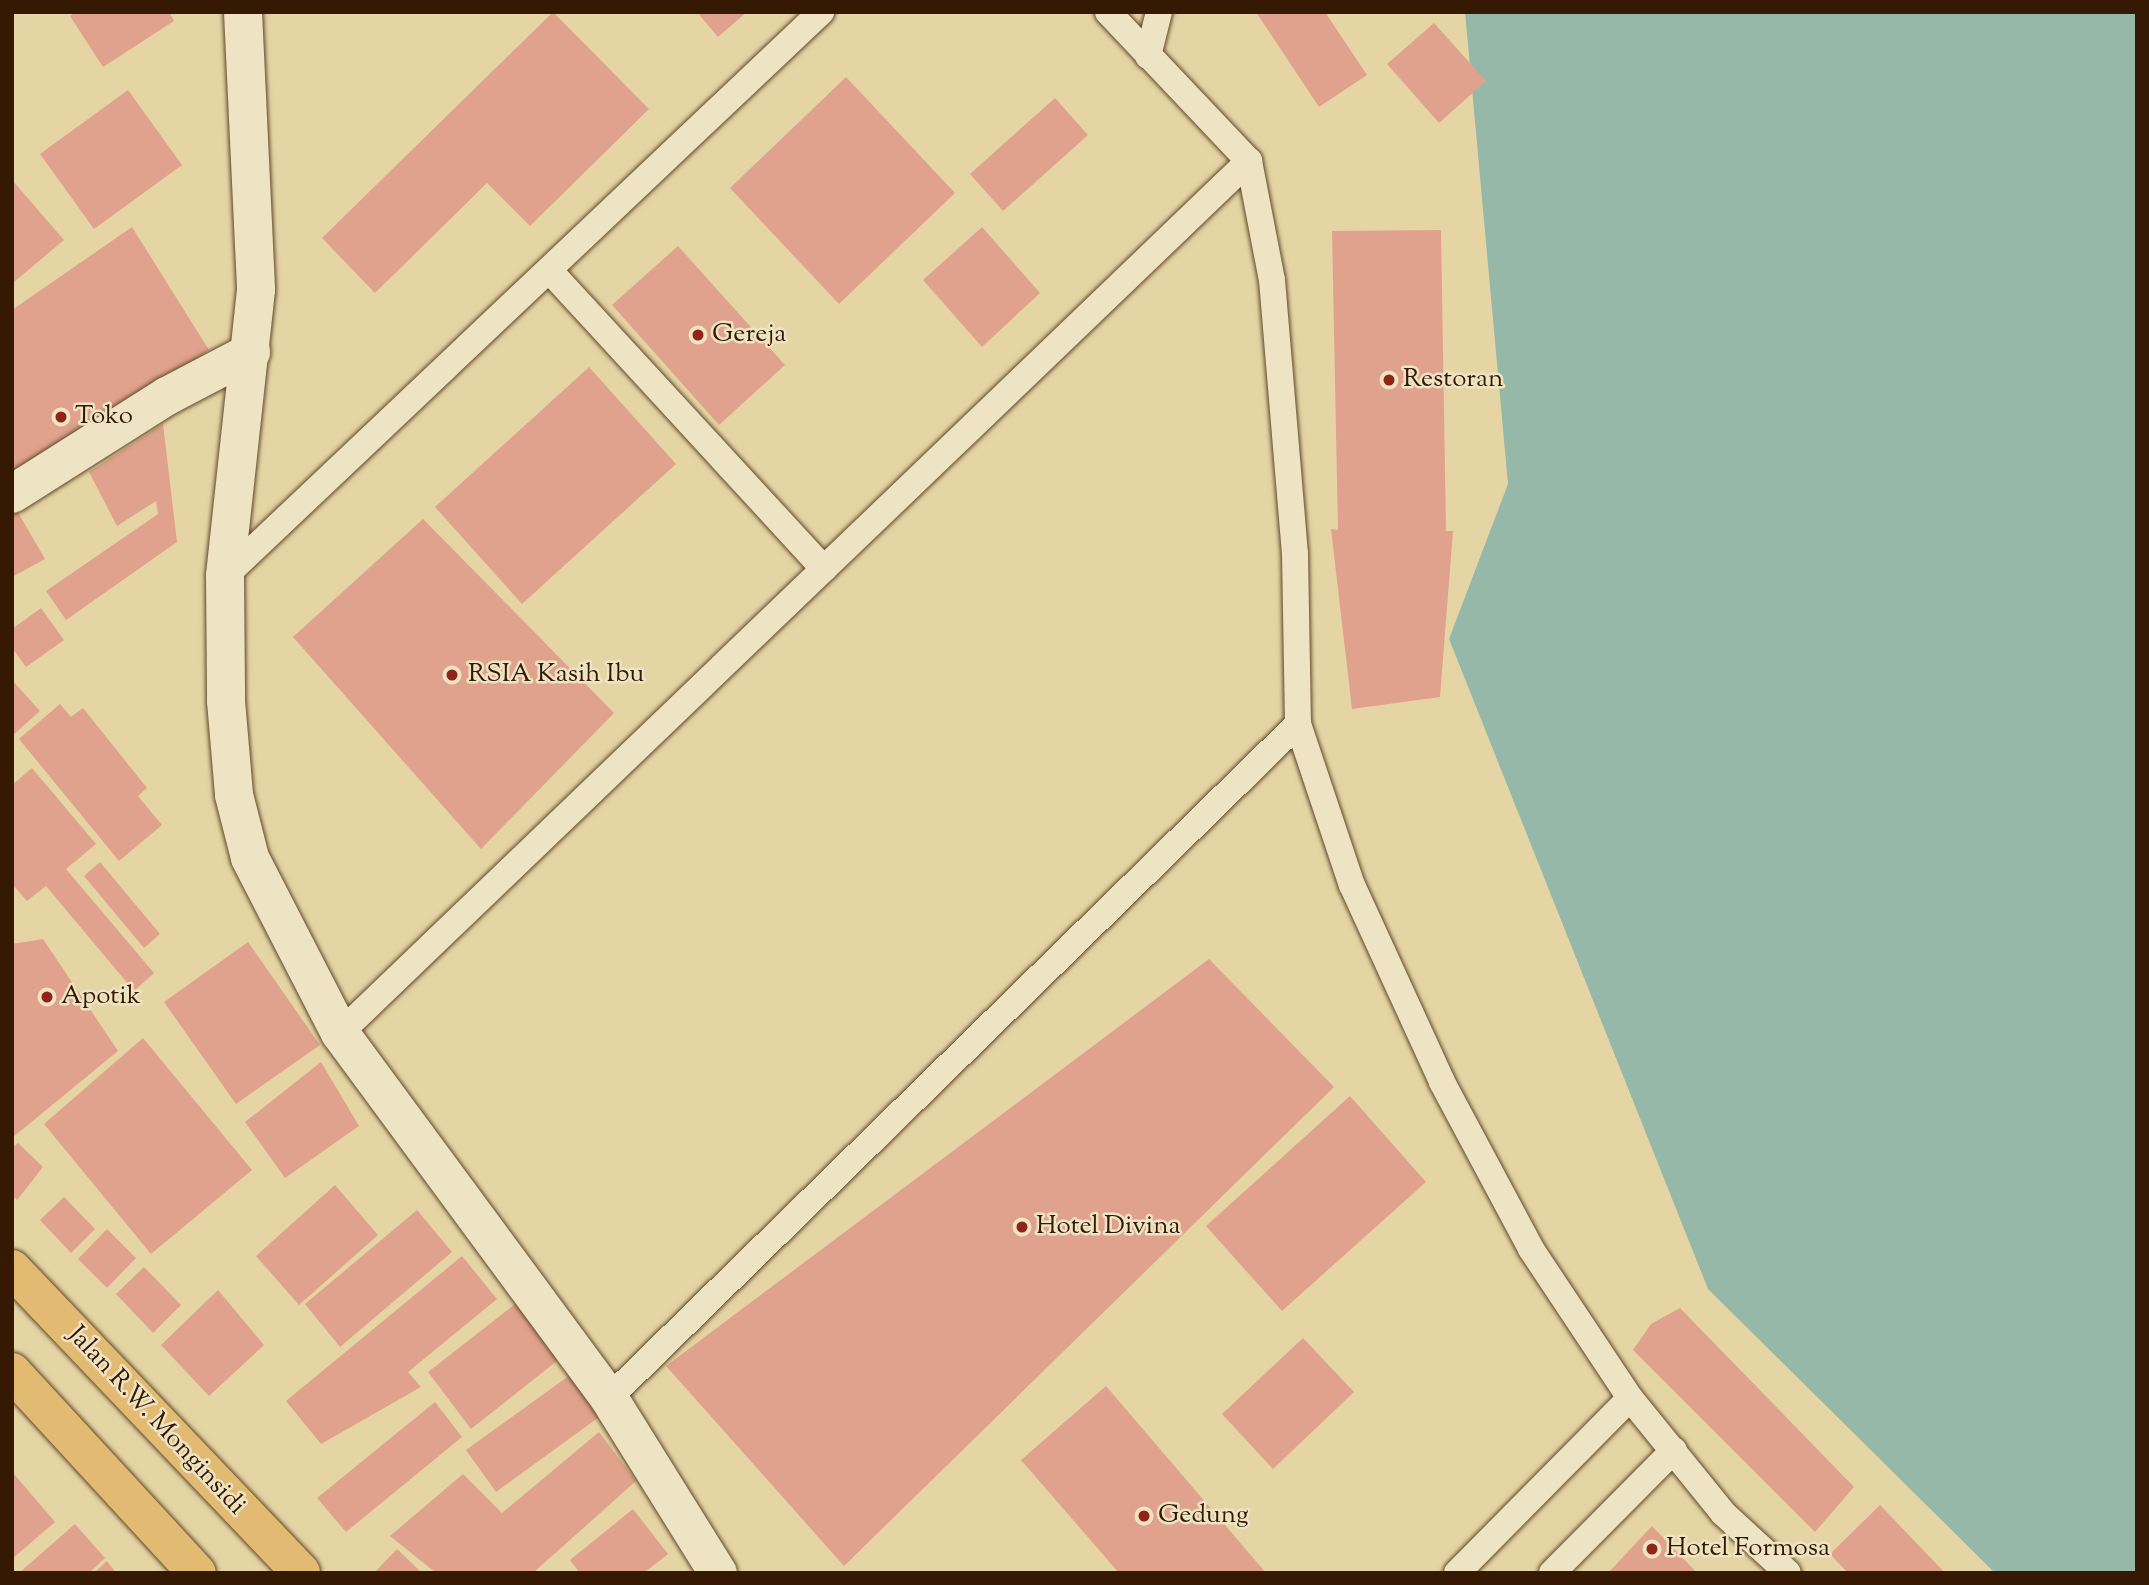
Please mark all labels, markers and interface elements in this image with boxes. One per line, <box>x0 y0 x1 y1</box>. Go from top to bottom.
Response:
place label: Gereja <box>712 319 786 351</box>
marker: Gereja <box>690 327 706 343</box>
place label: Restoran <box>1403 364 1503 396</box>
marker: Restoran <box>1381 372 1397 388</box>
place label: Toko <box>75 401 133 433</box>
marker: Toko <box>53 409 69 425</box>
place label: RSIA Kasih Ibu <box>468 659 644 691</box>
marker: RSIA Kasih Ibu <box>442 665 462 685</box>
place label: Apotik <box>61 981 141 1013</box>
marker: Apotik <box>39 989 55 1005</box>
place label: Hotel Divina <box>1036 1211 1181 1243</box>
marker: Hotel Divina <box>1014 1219 1030 1235</box>
street label: Jalan R.W. Monginsidi <box>60 1320 252 1522</box>
place label: Gedung <box>1158 1500 1249 1532</box>
marker: Gedung <box>1136 1508 1152 1524</box>
place label: Hotel Formosa <box>1666 1533 1830 1565</box>
marker: Hotel Formosa <box>1644 1541 1660 1557</box>

